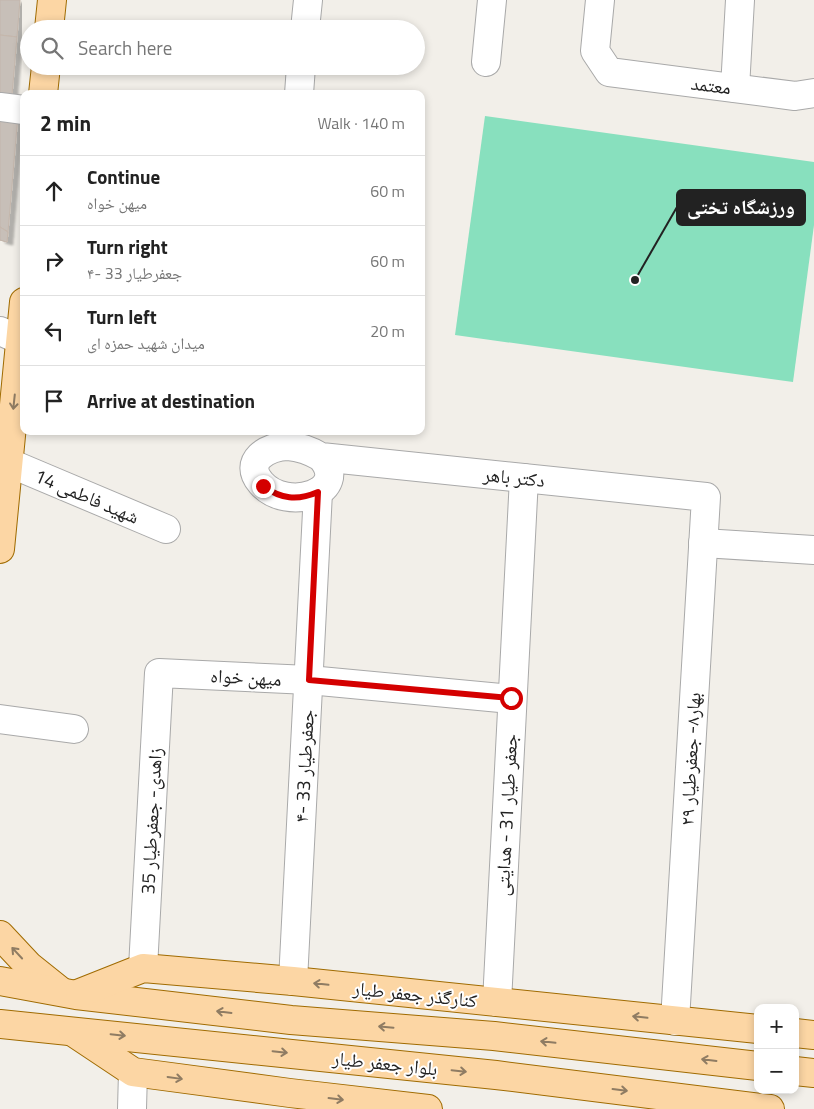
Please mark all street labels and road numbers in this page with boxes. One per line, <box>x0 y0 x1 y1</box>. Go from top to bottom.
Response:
street label: معتمد <box>689 68 733 101</box>
street label: دکتر باهر <box>481 459 546 494</box>
street label: شهید فاطمی 14 <box>30 460 144 531</box>
street label: میهن خواه <box>210 660 282 693</box>
street label: بهار۸- جعفرطیار ۲۹ <box>672 692 707 826</box>
street label: ۴- جعفرطیار 33 <box>286 709 321 823</box>
street label: جعفر طیار 31 - هدایتی <box>487 733 524 897</box>
street label: زاهدی- جعفرطیار 35 <box>132 747 169 895</box>
street label: کنارگذر جعفر طیار <box>351 972 479 1014</box>
street label: بلوار جعفر طیار <box>330 1042 439 1082</box>

